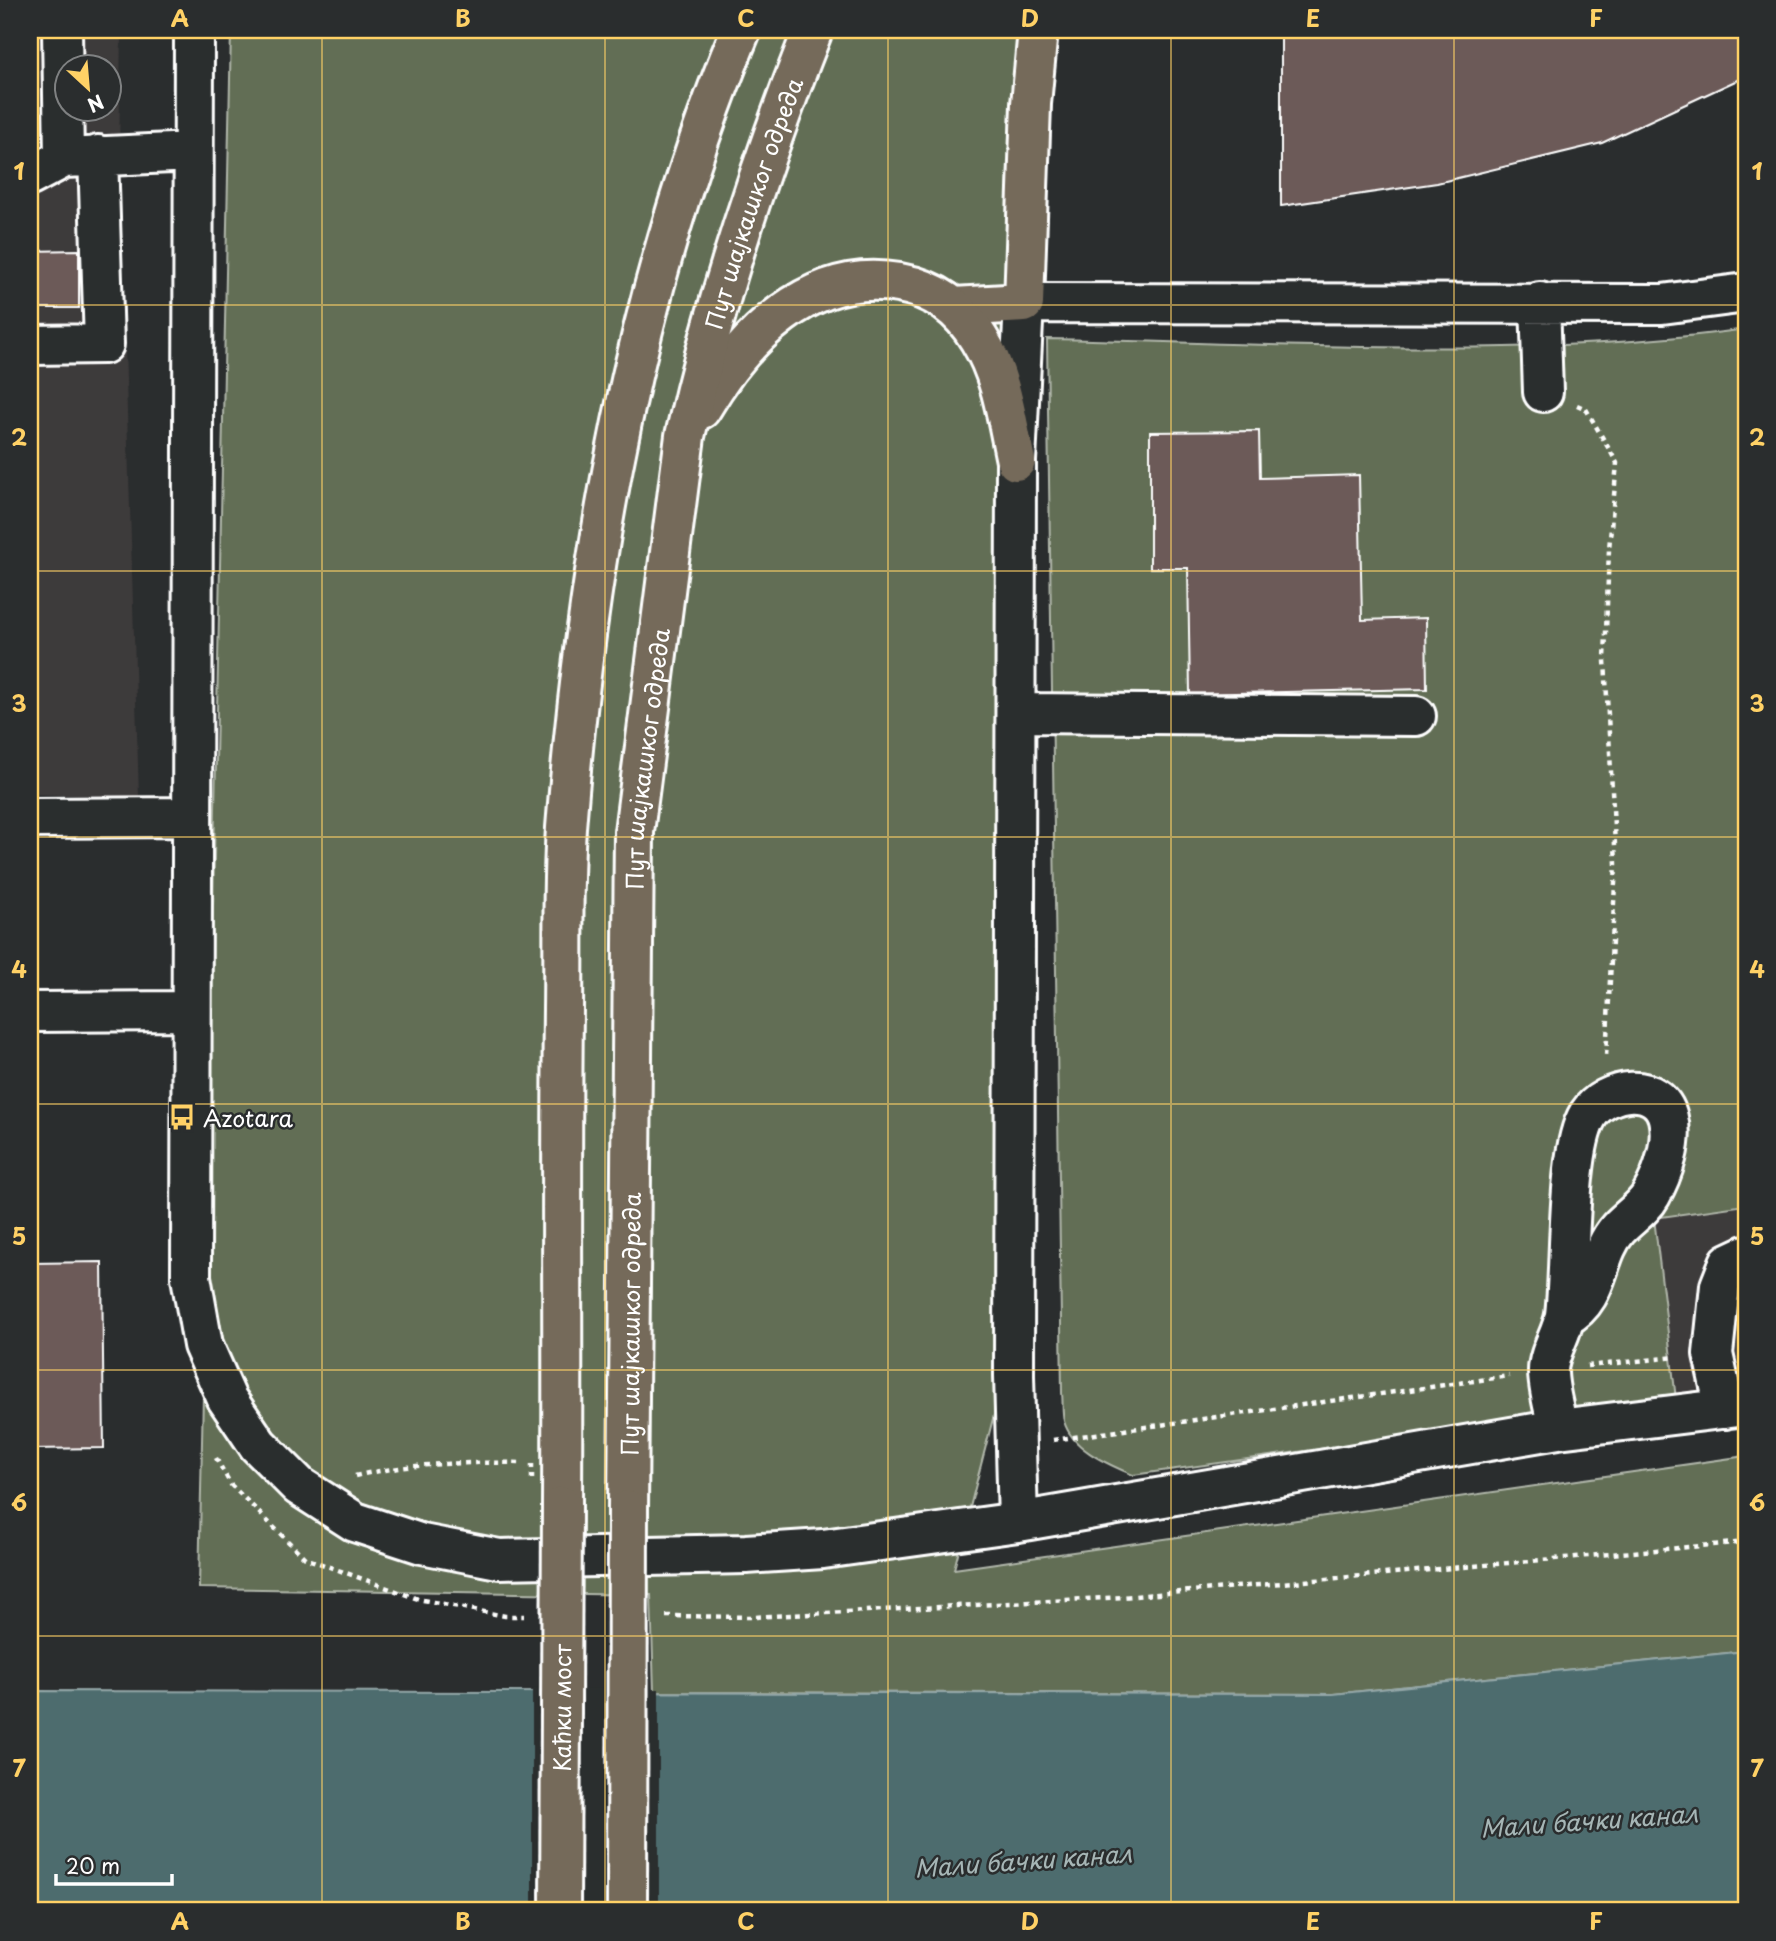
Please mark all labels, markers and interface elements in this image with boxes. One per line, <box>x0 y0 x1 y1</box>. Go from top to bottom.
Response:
text: A <box>171 0 189 35</box>
text: B <box>455 0 471 35</box>
text: C <box>737 0 755 35</box>
text: D <box>1021 0 1039 35</box>
text: E <box>1306 0 1320 35</box>
text: F <box>1589 0 1603 35</box>
north arrow <box>52 52 122 122</box>
street label: Пут шајкашког одреда <box>695 72 811 333</box>
text: N <box>83 88 109 120</box>
text: 1 <box>14 153 25 188</box>
text: 1 <box>1752 153 1763 188</box>
text: 2 <box>11 419 27 454</box>
text: 2 <box>1749 419 1765 454</box>
street label: Пут шајкашког одреда <box>616 625 678 890</box>
text: 3 <box>11 685 27 720</box>
text: 3 <box>1749 685 1765 720</box>
text: 4 <box>11 951 27 986</box>
text: 4 <box>1749 951 1765 986</box>
place label: Azotara <box>203 1100 294 1135</box>
bus stop icon: Azotara <box>167 1102 197 1132</box>
street label: Пут шајкашког одреда <box>611 1192 648 1456</box>
text: 5 <box>12 1218 26 1253</box>
text: 5 <box>1750 1218 1764 1253</box>
text: 6 <box>11 1484 27 1519</box>
text: 6 <box>1749 1484 1765 1519</box>
street label: Каћки мост <box>543 1643 579 1772</box>
text: 7 <box>12 1750 26 1785</box>
text: 7 <box>1750 1750 1764 1785</box>
water label: Мали бачки канал <box>1479 1794 1699 1846</box>
water label: Мали бачки канал <box>913 1834 1133 1886</box>
scale bar <box>56 1843 172 1887</box>
text: 20 m <box>66 1849 120 1881</box>
text: A <box>171 1903 189 1938</box>
text: B <box>455 1903 471 1938</box>
text: C <box>737 1903 755 1938</box>
text: D <box>1021 1903 1039 1938</box>
text: E <box>1306 1903 1320 1938</box>
text: F <box>1589 1903 1603 1938</box>

